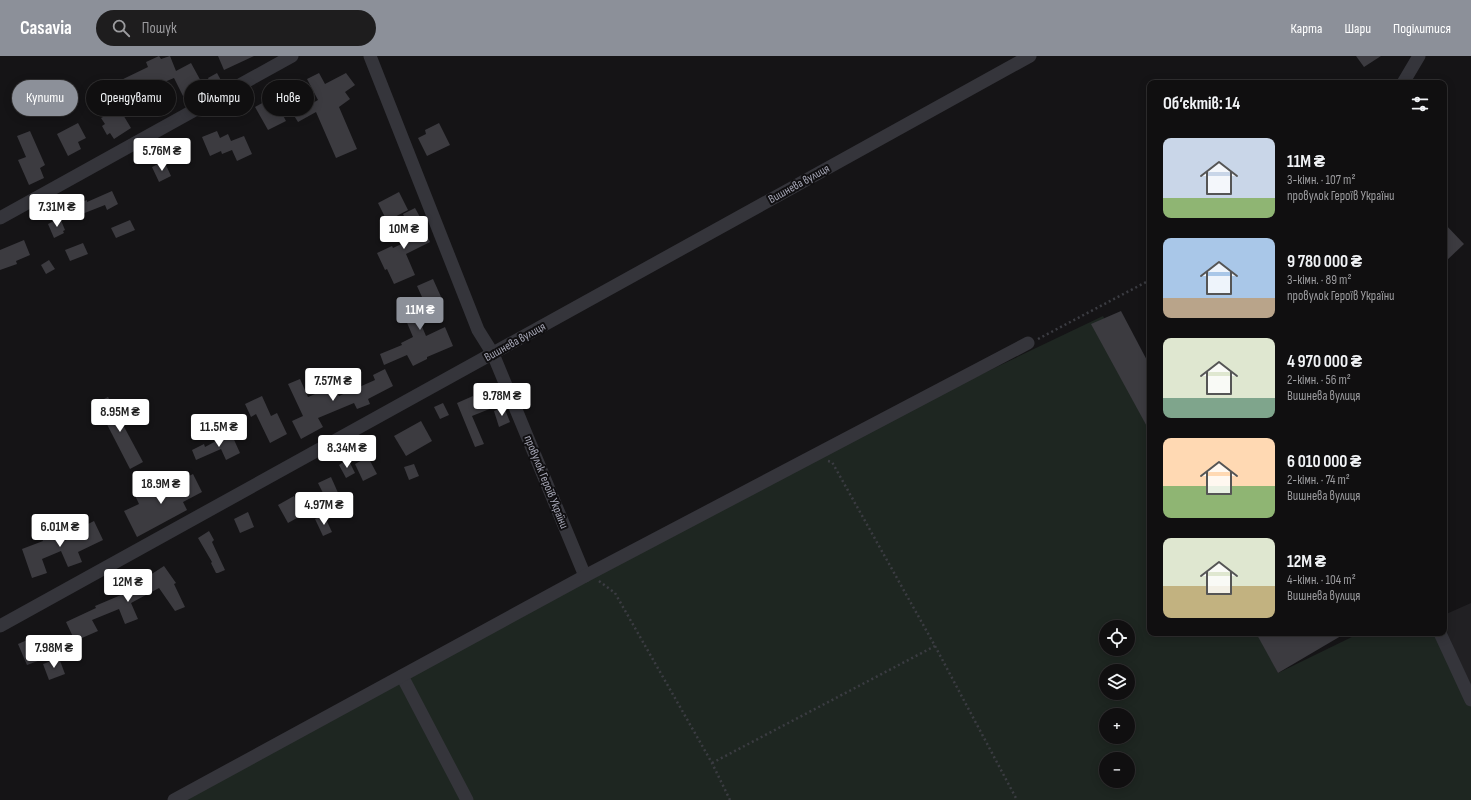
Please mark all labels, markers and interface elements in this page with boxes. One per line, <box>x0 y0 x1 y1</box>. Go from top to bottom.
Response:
search box <box>96 10 376 46</box>
text: Casavia <box>20 17 72 40</box>
icon: search <box>110 17 132 39</box>
text: Пошук <box>142 19 177 38</box>
text: Карта <box>1291 20 1322 37</box>
text: Шари <box>1344 20 1371 37</box>
text: Поділитися <box>1393 20 1451 37</box>
chip: Купити <box>12 80 78 116</box>
chip: Орендувати <box>86 80 176 116</box>
chip: Фільтри <box>184 80 254 116</box>
chip: Нове <box>262 80 314 116</box>
icon: filters <box>1409 93 1431 115</box>
text: Об’єктів: 14 <box>1163 94 1240 114</box>
pin: 5.76M ₴ <box>125 138 199 172</box>
text: 5.76M ₴ <box>143 143 181 159</box>
text: 11M ₴ <box>1287 152 1325 172</box>
icon: home <box>1195 154 1243 202</box>
street label: Вишнева вулиця <box>766 161 833 207</box>
text: 3-кімн. · 107 m² <box>1287 172 1356 188</box>
text: провулок Героїв України <box>1287 188 1395 204</box>
pin: 7.31M ₴ <box>20 194 94 228</box>
text: 7.31M ₴ <box>38 199 76 215</box>
pin: 10M ₴ <box>376 216 432 250</box>
text: 10M ₴ <box>389 221 419 237</box>
text: 9 780 000 ₴ <box>1287 252 1362 272</box>
icon: home <box>1195 254 1243 302</box>
text: 3-кімн. · 89 m² <box>1287 272 1351 288</box>
text: провулок Героїв України <box>1287 288 1395 304</box>
pin: 11M ₴ <box>392 297 448 331</box>
text: 11M ₴ <box>405 302 435 318</box>
street label: Вишнева вулиця <box>482 319 549 365</box>
text: 4 970 000 ₴ <box>1287 352 1362 372</box>
icon: home <box>1195 354 1243 402</box>
pin: 7.57M ₴ <box>296 368 370 402</box>
text: 2-кімн. · 56 m² <box>1287 372 1351 388</box>
text: 7.57M ₴ <box>314 373 352 389</box>
pin: 9.78M ₴ <box>465 383 539 417</box>
text: 9.78M ₴ <box>482 388 522 404</box>
text: Вишнева вулиця <box>1287 388 1360 404</box>
pin: 8.95M ₴ <box>83 399 157 433</box>
text: 8.95M ₴ <box>100 404 140 420</box>
pin: 11.5M ₴ <box>182 414 256 448</box>
text: 11.5M ₴ <box>200 419 238 435</box>
street label: провулок Героїв України <box>520 433 572 531</box>
pin: 8.34M ₴ <box>310 435 384 469</box>
text: 8.34M ₴ <box>327 440 367 456</box>
text: 6 010 000 ₴ <box>1287 452 1361 472</box>
icon: home <box>1195 454 1243 502</box>
pin: 18.9M ₴ <box>124 471 198 505</box>
text: 2-кімн. · 74 m² <box>1287 472 1350 488</box>
text: 18.9M ₴ <box>141 476 181 492</box>
text: Вишнева вулиця <box>1287 488 1360 504</box>
pin: 4.97M ₴ <box>287 492 361 526</box>
text: 4.97M ₴ <box>304 497 344 513</box>
pin: 6.01M ₴ <box>23 514 97 548</box>
text: 6.01M ₴ <box>41 519 79 535</box>
text: 12M ₴ <box>1287 552 1326 572</box>
icon: home <box>1195 554 1243 602</box>
pin: 12M ₴ <box>100 569 156 603</box>
text: 4-кімн. · 104 m² <box>1287 572 1356 588</box>
text: 12M ₴ <box>113 574 143 590</box>
text: Вишнева вулиця <box>1287 588 1360 604</box>
map controls <box>1099 620 1135 788</box>
button: locate <box>1099 620 1135 656</box>
pin: 7.98M ₴ <box>17 635 91 669</box>
text: 7.98M ₴ <box>35 640 73 656</box>
button: layers <box>1099 664 1135 700</box>
button: + <box>1099 708 1135 744</box>
button: − <box>1099 752 1135 788</box>

